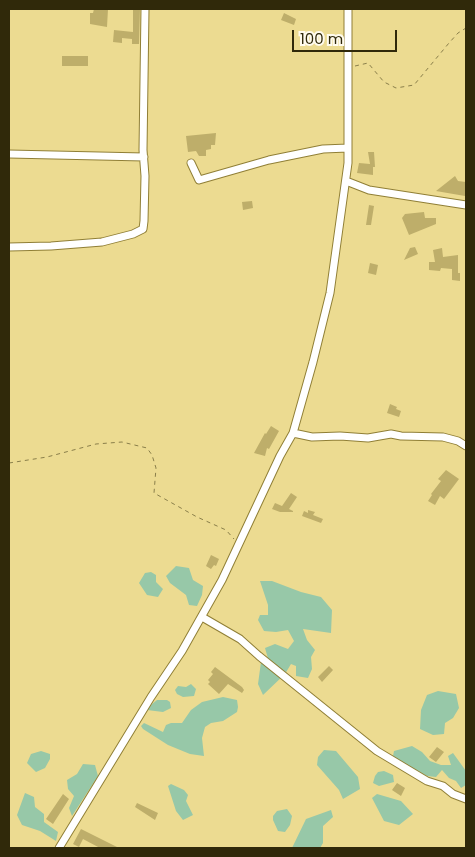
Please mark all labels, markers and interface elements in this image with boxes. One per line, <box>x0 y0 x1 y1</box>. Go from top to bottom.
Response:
scale bar <box>295 20 400 52</box>
text: 100 m <box>300 28 343 49</box>

